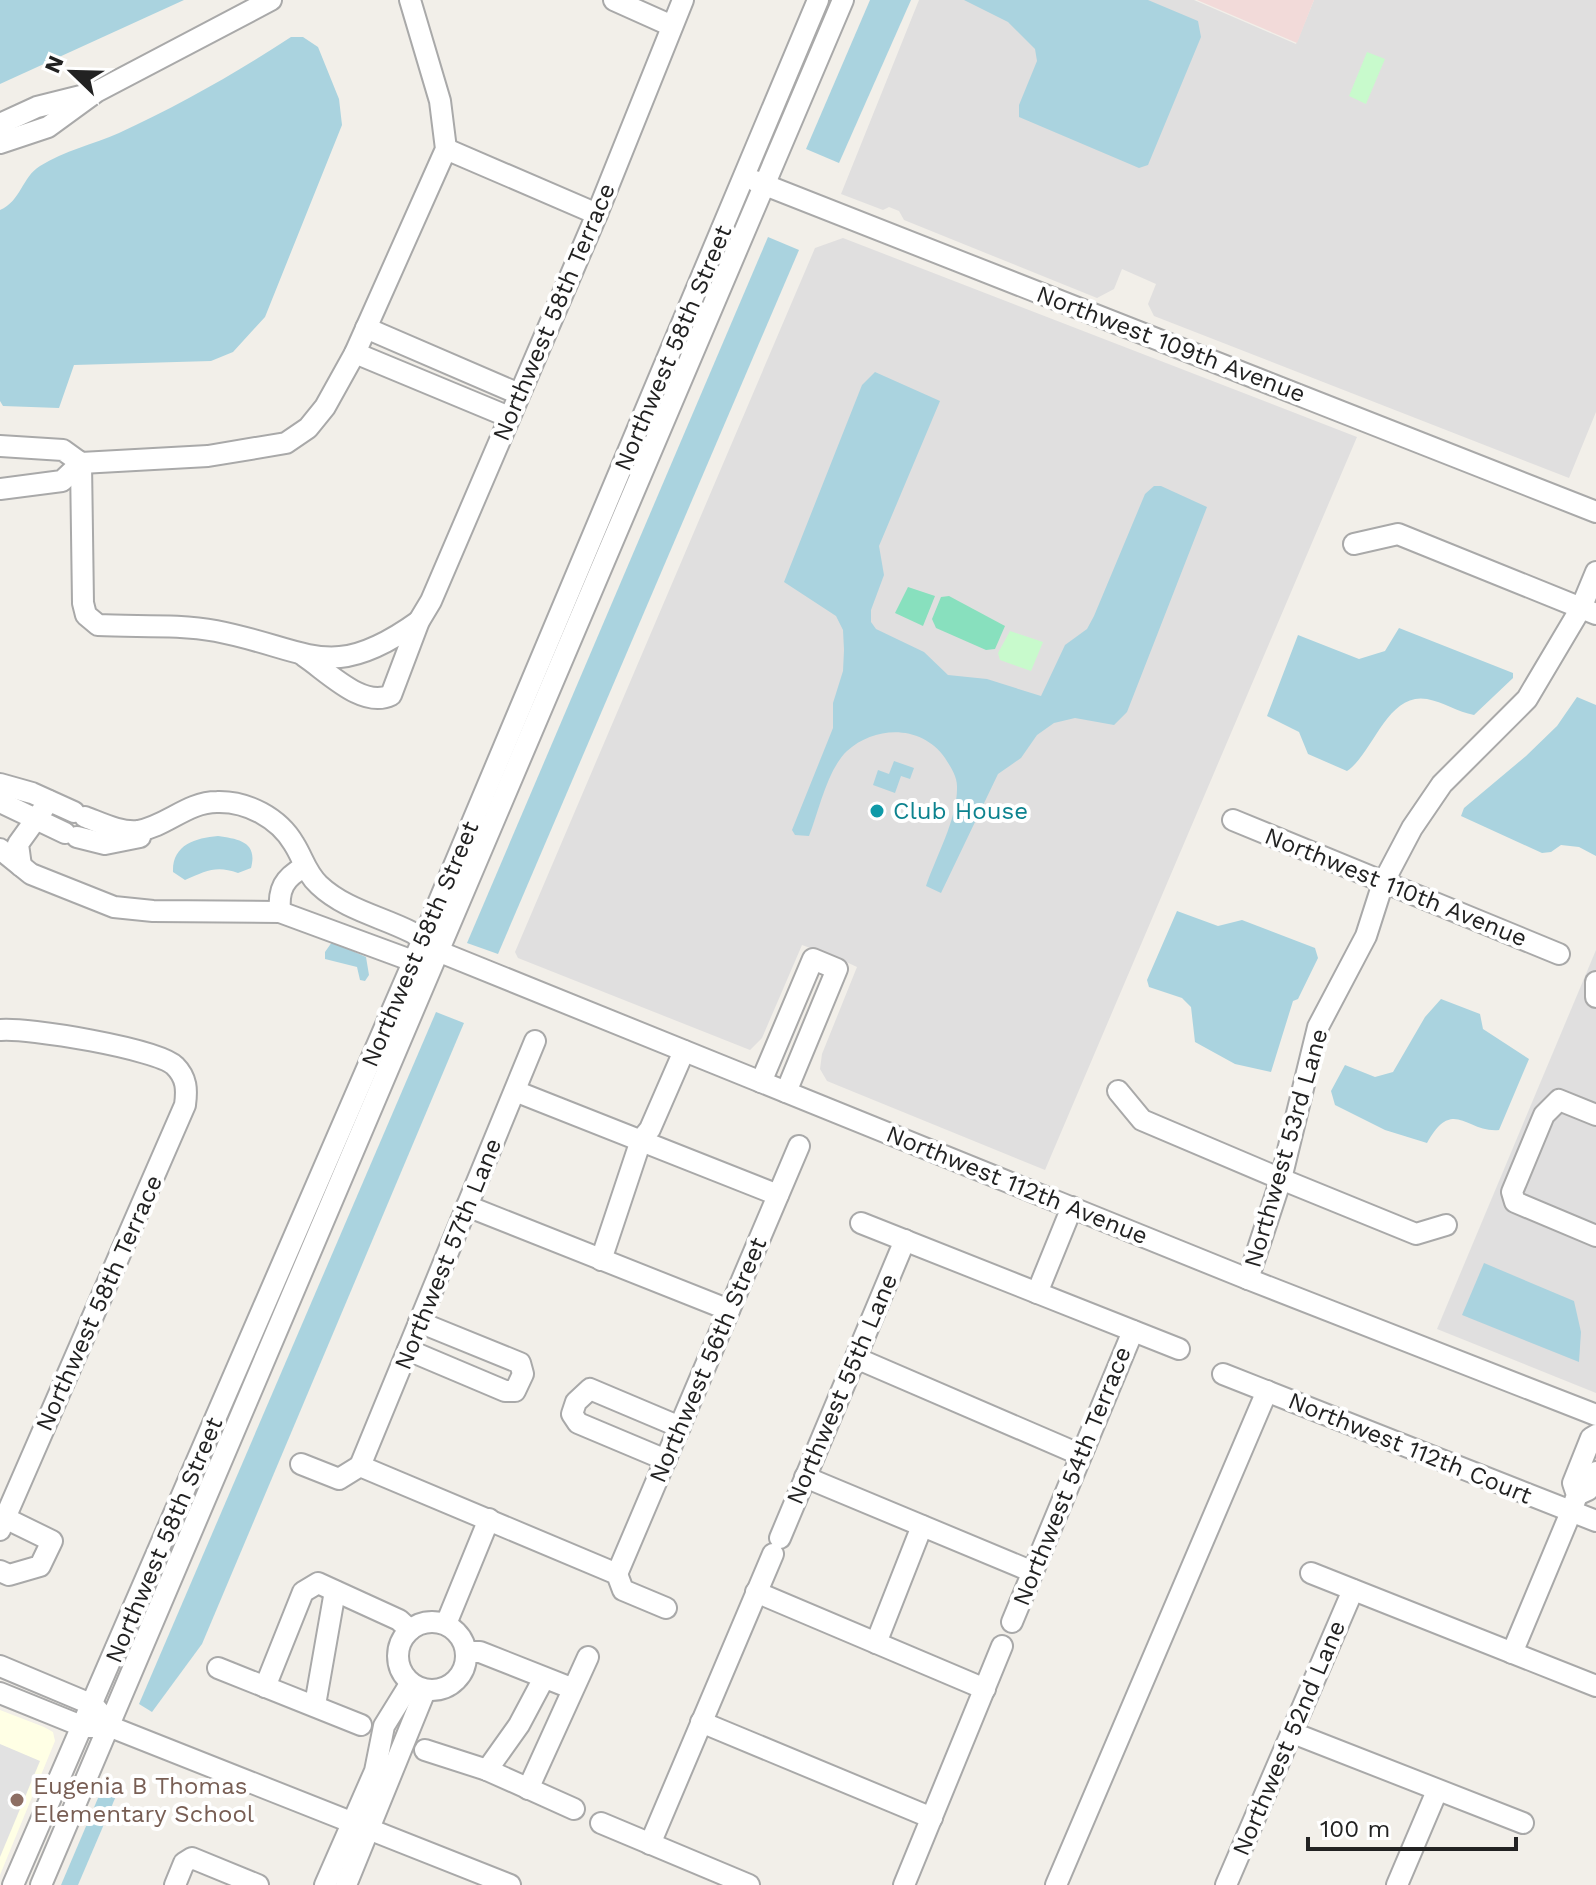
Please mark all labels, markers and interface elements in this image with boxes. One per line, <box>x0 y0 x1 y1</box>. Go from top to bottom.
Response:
north arrow <box>32 32 112 112</box>
text: N <box>39 52 69 77</box>
street label: Northwest 58th Terrace <box>487 179 621 445</box>
street label: Northwest 58th Street <box>609 221 737 475</box>
street label: Northwest 109th Avenue <box>1033 280 1309 408</box>
place label: Club House <box>893 797 1028 825</box>
marker: Club House <box>868 802 886 820</box>
street label: Northwest 58th Street <box>356 817 484 1071</box>
street label: Northwest 110th Avenue <box>1261 822 1531 952</box>
street label: Northwest 53rd Lane <box>1238 1025 1334 1271</box>
street label: Northwest 112th Avenue <box>882 1120 1152 1250</box>
street label: Northwest 57th Lane <box>389 1134 507 1374</box>
street label: Northwest 58th Terrace <box>30 1171 168 1435</box>
street label: Northwest 56th Street <box>644 1233 772 1487</box>
street label: Northwest 55th Lane <box>781 1270 903 1508</box>
street label: Northwest 54th Terrace <box>1007 1342 1137 1610</box>
street label: Northwest 112th Court <box>1284 1386 1536 1510</box>
street label: Northwest 58th Street <box>100 1413 228 1667</box>
street label: Northwest 52nd Lane <box>1227 1616 1351 1860</box>
place label: Eugenia B Thomas Elementary School <box>33 1772 255 1828</box>
marker: Eugenia B Thomas Elementary School <box>8 1791 26 1809</box>
scale bar <box>1308 1801 1516 1851</box>
text: 100 m <box>1320 1815 1390 1843</box>

